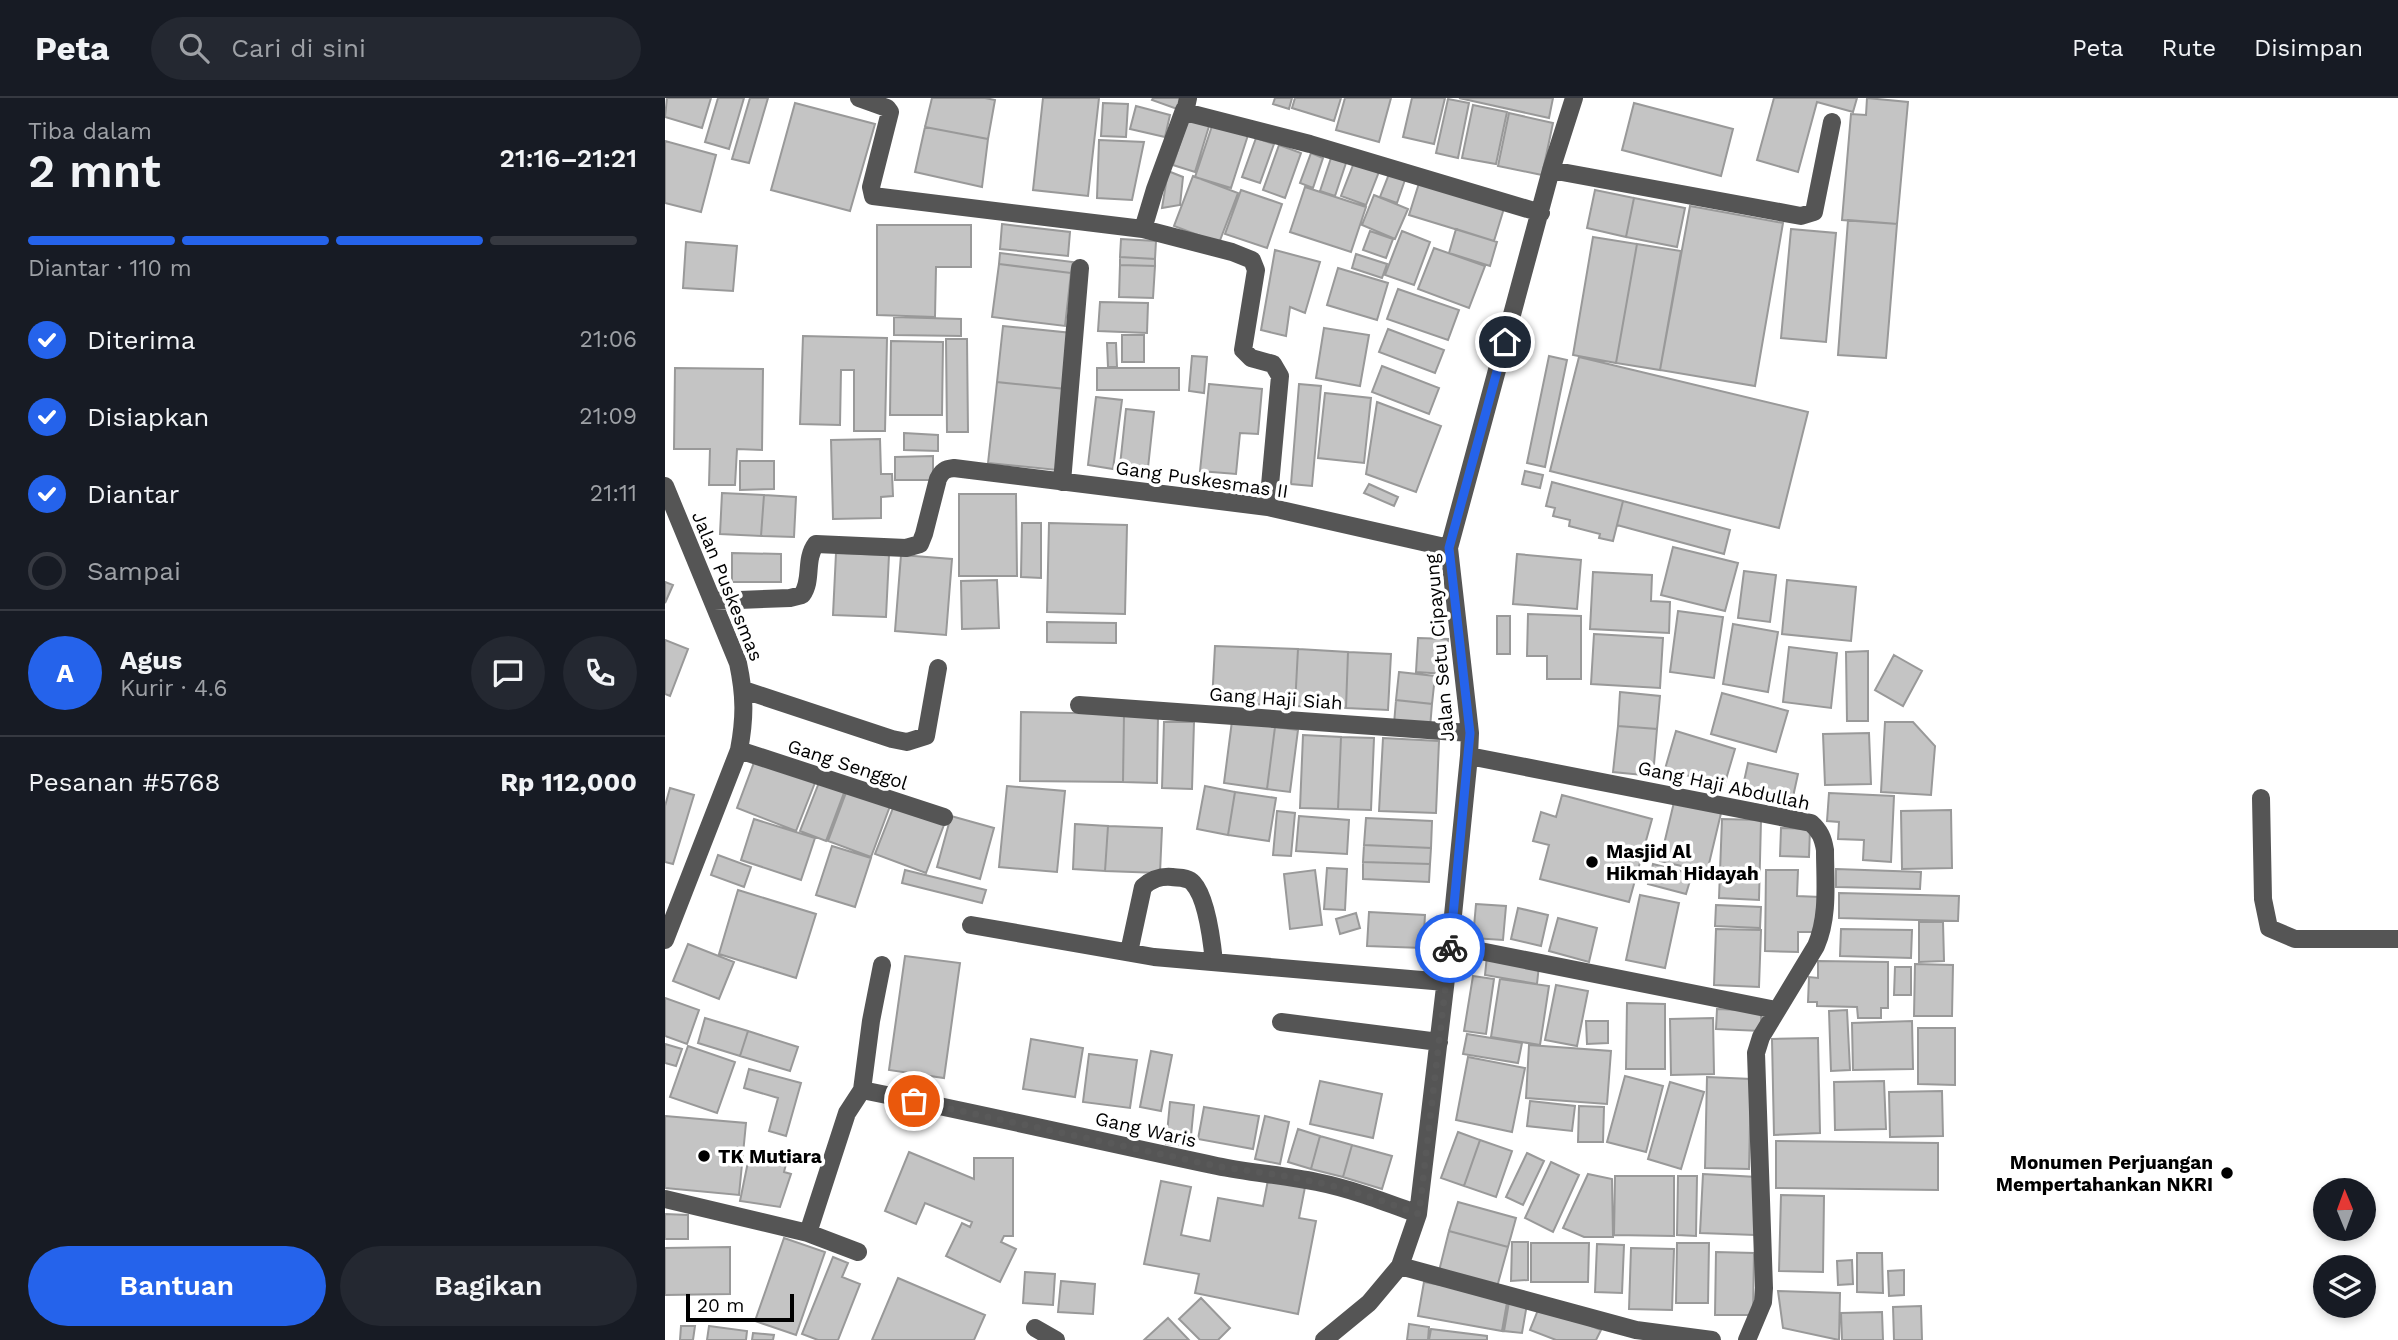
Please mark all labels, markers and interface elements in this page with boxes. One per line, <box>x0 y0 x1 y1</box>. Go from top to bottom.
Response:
search box <box>151 17 641 80</box>
text: Peta <box>35 29 109 68</box>
icon: search <box>175 29 213 67</box>
text: Cari di sini <box>231 33 366 63</box>
text: Peta <box>2072 34 2124 62</box>
text: Rute <box>2162 34 2216 62</box>
text: Disimpan <box>2254 34 2363 62</box>
text: Tiba dalam <box>28 118 152 145</box>
text: 21:16–21:21 <box>500 143 637 173</box>
text: 2 mnt <box>28 144 161 198</box>
text: Diantar · 110 m <box>28 255 192 282</box>
pin <box>1475 312 1535 372</box>
icon: check <box>28 321 66 359</box>
icon: home <box>1486 323 1524 361</box>
text: Diterima <box>87 325 195 355</box>
text: 21:06 <box>580 326 637 353</box>
icon: check <box>28 398 66 436</box>
text: Disiapkan <box>87 402 209 432</box>
text: 21:09 <box>579 403 637 430</box>
street label: Gang Puskesmas II <box>1114 456 1290 503</box>
icon: check <box>28 475 66 513</box>
text: Diantar <box>87 479 179 509</box>
text: 21:11 <box>590 480 637 507</box>
street label: Jalan Puskesmas <box>687 508 768 664</box>
street label: Jalan Setu Cipayung <box>1420 552 1459 743</box>
text: Sampai <box>87 556 181 586</box>
button: chat <box>471 636 545 710</box>
button: phone <box>563 636 637 710</box>
text: Agus <box>120 645 182 675</box>
text: A <box>56 658 74 688</box>
text: Kurir · 4.6 <box>120 675 228 702</box>
street label: Gang Haji Siah <box>1208 682 1343 715</box>
street label: Gang Senggol <box>785 734 911 795</box>
street label: Gang Haji Abdullah <box>1636 756 1812 815</box>
text: Pesanan #5768 <box>28 767 220 797</box>
text: Rp 112,000 <box>500 767 637 797</box>
place label: Masjid Al Hikmah Hidayah <box>1606 840 1759 885</box>
marker: Masjid Al Hikmah Hidayah <box>1584 854 1600 870</box>
courier <box>1415 913 1485 983</box>
icon: bike <box>1431 929 1469 967</box>
pin <box>884 1071 944 1131</box>
icon: bag <box>895 1082 933 1120</box>
street label: Gang Waris <box>1093 1107 1199 1152</box>
place label: TK Mutiara <box>718 1145 822 1168</box>
marker: TK Mutiara <box>696 1148 712 1164</box>
place label: Monumen Perjuangan Mempertahankan NKRI <box>1996 1151 2213 1196</box>
marker: Monumen Perjuangan Mempertahankan NKRI <box>2219 1165 2235 1181</box>
north arrow <box>2313 1178 2377 1241</box>
map controls <box>2313 1178 2376 1318</box>
button: Bantuan <box>28 1246 326 1326</box>
button: Bagikan <box>340 1246 637 1326</box>
button: layers <box>2313 1255 2376 1318</box>
scale bar <box>686 1291 795 1323</box>
text: 20 m <box>697 1294 744 1317</box>

